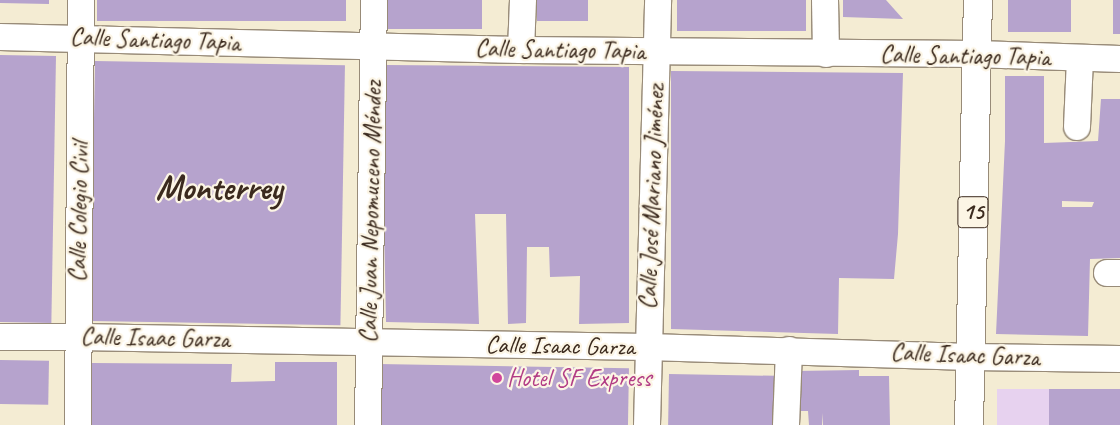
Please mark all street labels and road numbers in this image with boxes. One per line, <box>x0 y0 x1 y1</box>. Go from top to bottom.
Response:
street label: Calle Santiago Tapia <box>69 22 241 58</box>
street label: Calle Santiago Tapia <box>474 34 646 66</box>
street label: Calle Santiago Tapia <box>879 40 1051 72</box>
street label: Calle Juan Nepomuceno Méndez <box>354 81 388 343</box>
street label: Calle José Mariano Jiménez <box>633 84 671 310</box>
street label: Calle Colegio Civil <box>63 141 95 283</box>
road number: 15 <box>957 190 989 233</box>
street label: Calle Isaac Garza <box>80 322 230 354</box>
street label: Calle Isaac Garza <box>485 330 635 362</box>
street label: Calle Isaac Garza <box>890 337 1040 373</box>

